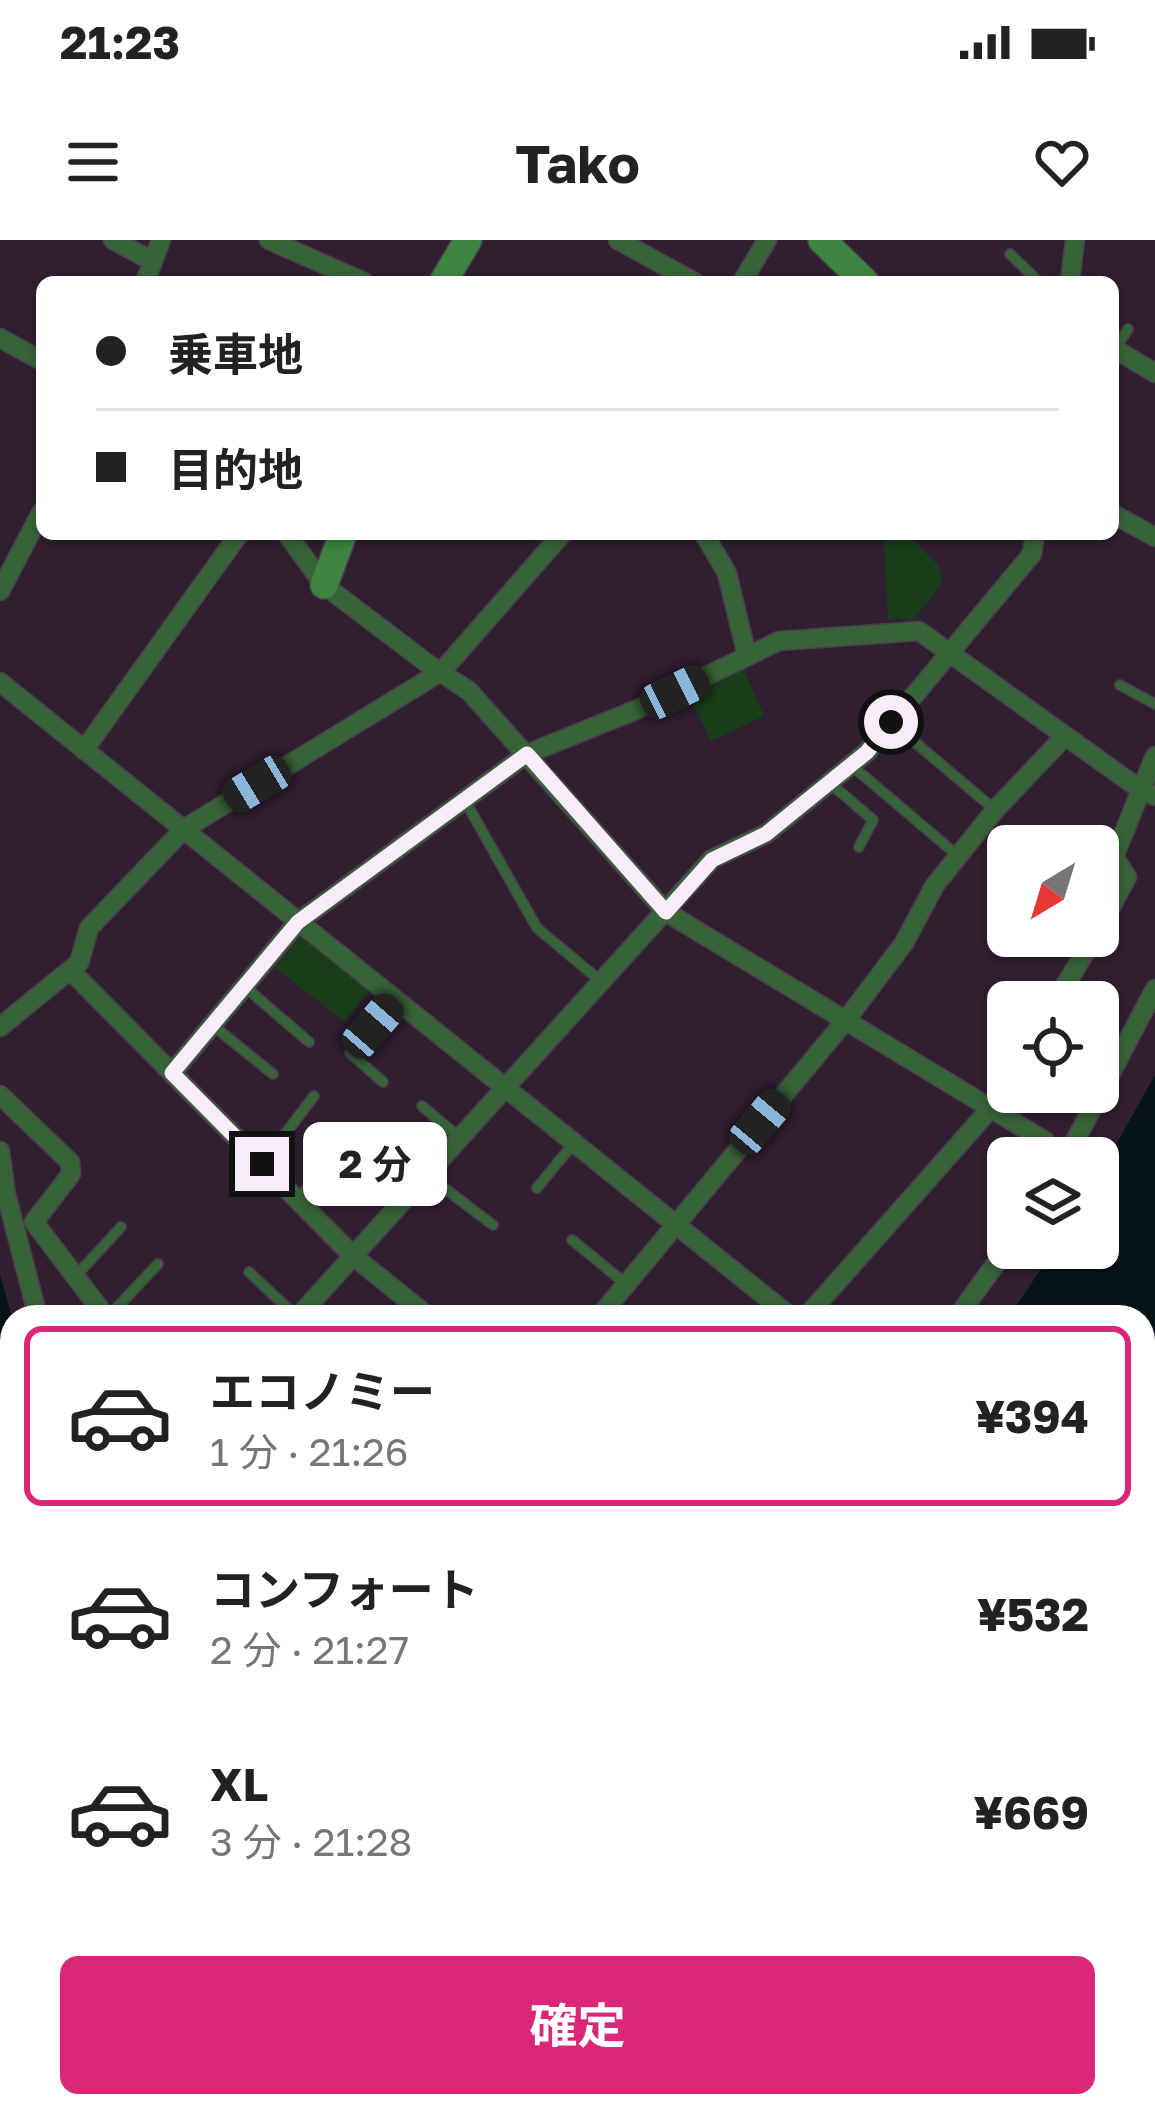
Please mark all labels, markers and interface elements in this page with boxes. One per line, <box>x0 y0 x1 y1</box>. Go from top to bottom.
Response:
text: 21:23 <box>60 15 180 69</box>
icon: menu <box>60 129 126 195</box>
icon: heart <box>1029 129 1095 195</box>
text: Tako <box>515 130 640 195</box>
text: 乗車地 <box>168 327 303 381</box>
text: 目的地 <box>168 442 303 496</box>
car <box>635 660 715 724</box>
route start <box>864 695 918 749</box>
car <box>217 750 297 818</box>
north arrow <box>987 825 1119 957</box>
map controls <box>987 825 1119 1269</box>
button: locate <box>987 981 1119 1113</box>
car <box>336 987 410 1065</box>
car <box>723 1083 797 1161</box>
callout: 2 分 <box>304 1122 448 1206</box>
route end <box>235 1137 289 1191</box>
button: layers <box>987 1137 1119 1269</box>
text: 2 分 <box>339 1140 411 1187</box>
icon: car <box>66 1362 174 1470</box>
text: エコノミー <box>210 1364 435 1418</box>
text: ¥394 <box>975 1389 1089 1443</box>
text: 1 分 · 21:26 <box>210 1428 408 1475</box>
icon: car <box>66 1560 174 1668</box>
text: コンフォート <box>210 1562 479 1616</box>
text: ¥532 <box>977 1587 1089 1641</box>
text: 2 分 · 21:27 <box>210 1626 409 1673</box>
text: XL <box>210 1757 268 1811</box>
icon: car <box>66 1758 174 1866</box>
text: ¥669 <box>974 1785 1089 1839</box>
text: 3 分 · 21:28 <box>210 1818 412 1865</box>
button: 確定 <box>60 1956 1095 2094</box>

